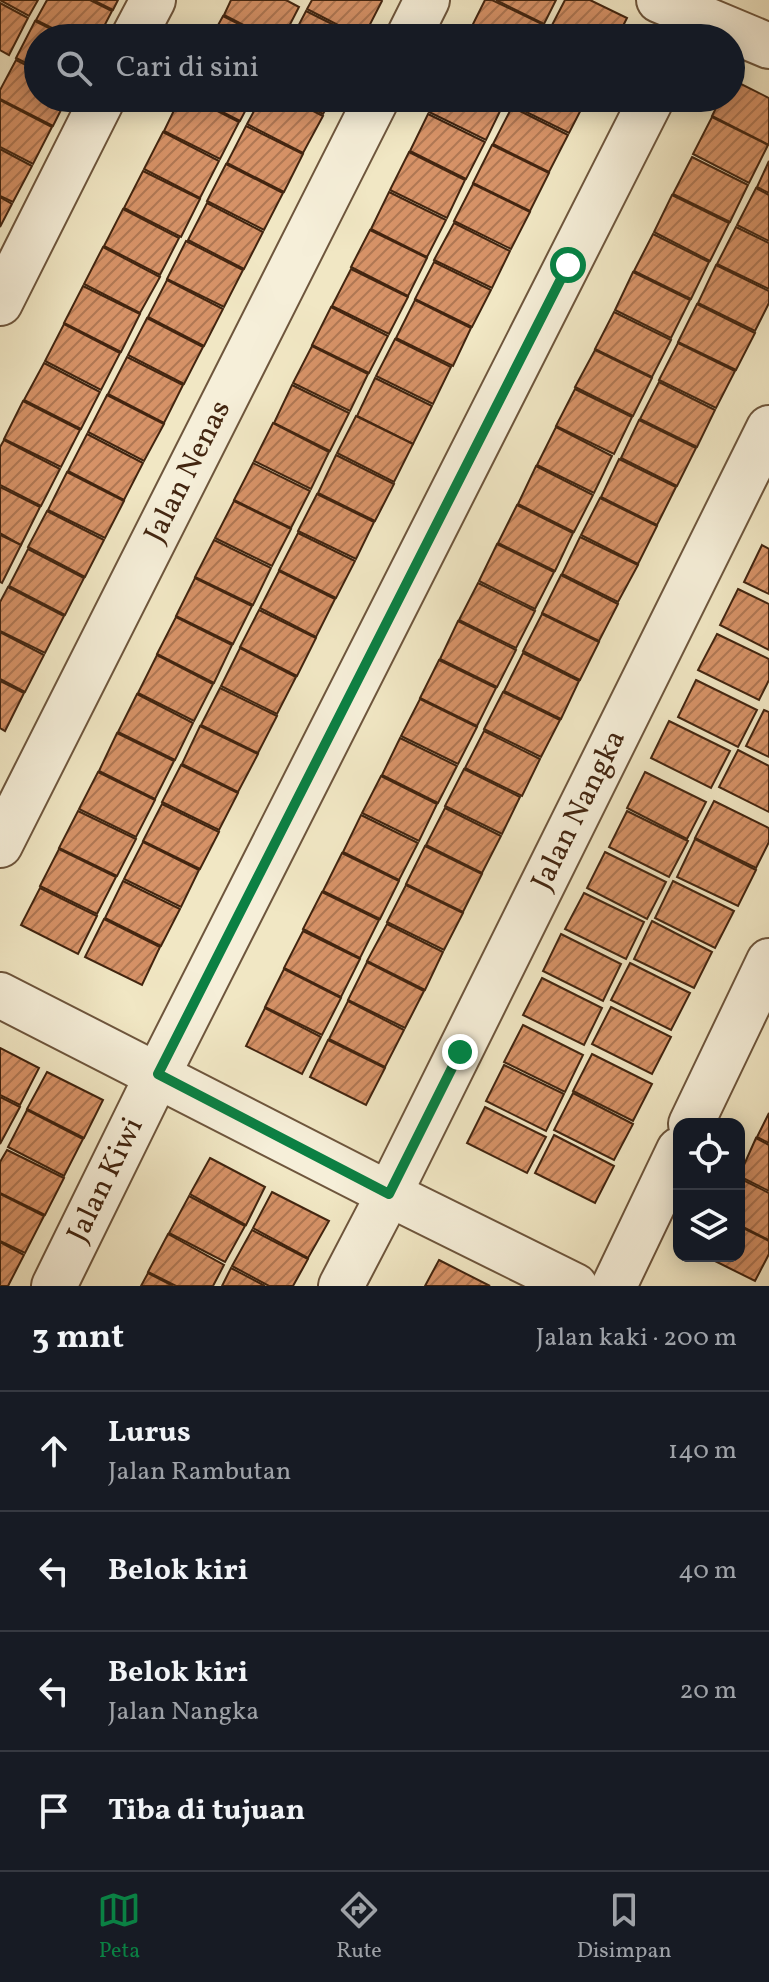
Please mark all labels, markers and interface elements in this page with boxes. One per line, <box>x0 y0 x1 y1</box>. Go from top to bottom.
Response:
search box <box>24 24 745 112</box>
icon: search <box>52 46 96 90</box>
text: Cari di sini <box>116 47 259 89</box>
route start <box>550 247 586 283</box>
street label: Jalan Nenas <box>135 393 242 550</box>
street label: Jalan Nangka <box>522 723 637 898</box>
route end <box>442 1034 478 1070</box>
street label: Jalan Kiwi <box>58 1111 154 1250</box>
map controls <box>673 1118 745 1262</box>
button: locate <box>673 1118 745 1190</box>
button: layers <box>673 1190 745 1262</box>
text: 3 mnt <box>32 1315 124 1362</box>
text: Jalan kaki · 200 m <box>536 1320 737 1356</box>
text: Lurus <box>108 1412 191 1454</box>
icon: ahead <box>32 1429 76 1473</box>
text: 140 m <box>668 1433 737 1469</box>
text: Jalan Rambutan <box>108 1454 291 1490</box>
icon: left <box>32 1549 76 1593</box>
text: Belok kiri <box>108 1550 248 1592</box>
text: 40 m <box>678 1553 737 1589</box>
text: Belok kiri <box>108 1652 248 1694</box>
icon: left <box>32 1669 76 1713</box>
text: 20 m <box>679 1673 737 1709</box>
text: Jalan Nangka <box>108 1694 259 1730</box>
icon: arrive <box>32 1789 76 1833</box>
text: Tiba di tujuan <box>108 1790 305 1832</box>
tab: Peta <box>97 1888 141 1967</box>
tab: Rute <box>336 1888 382 1967</box>
tab: Disimpan <box>577 1888 672 1967</box>

